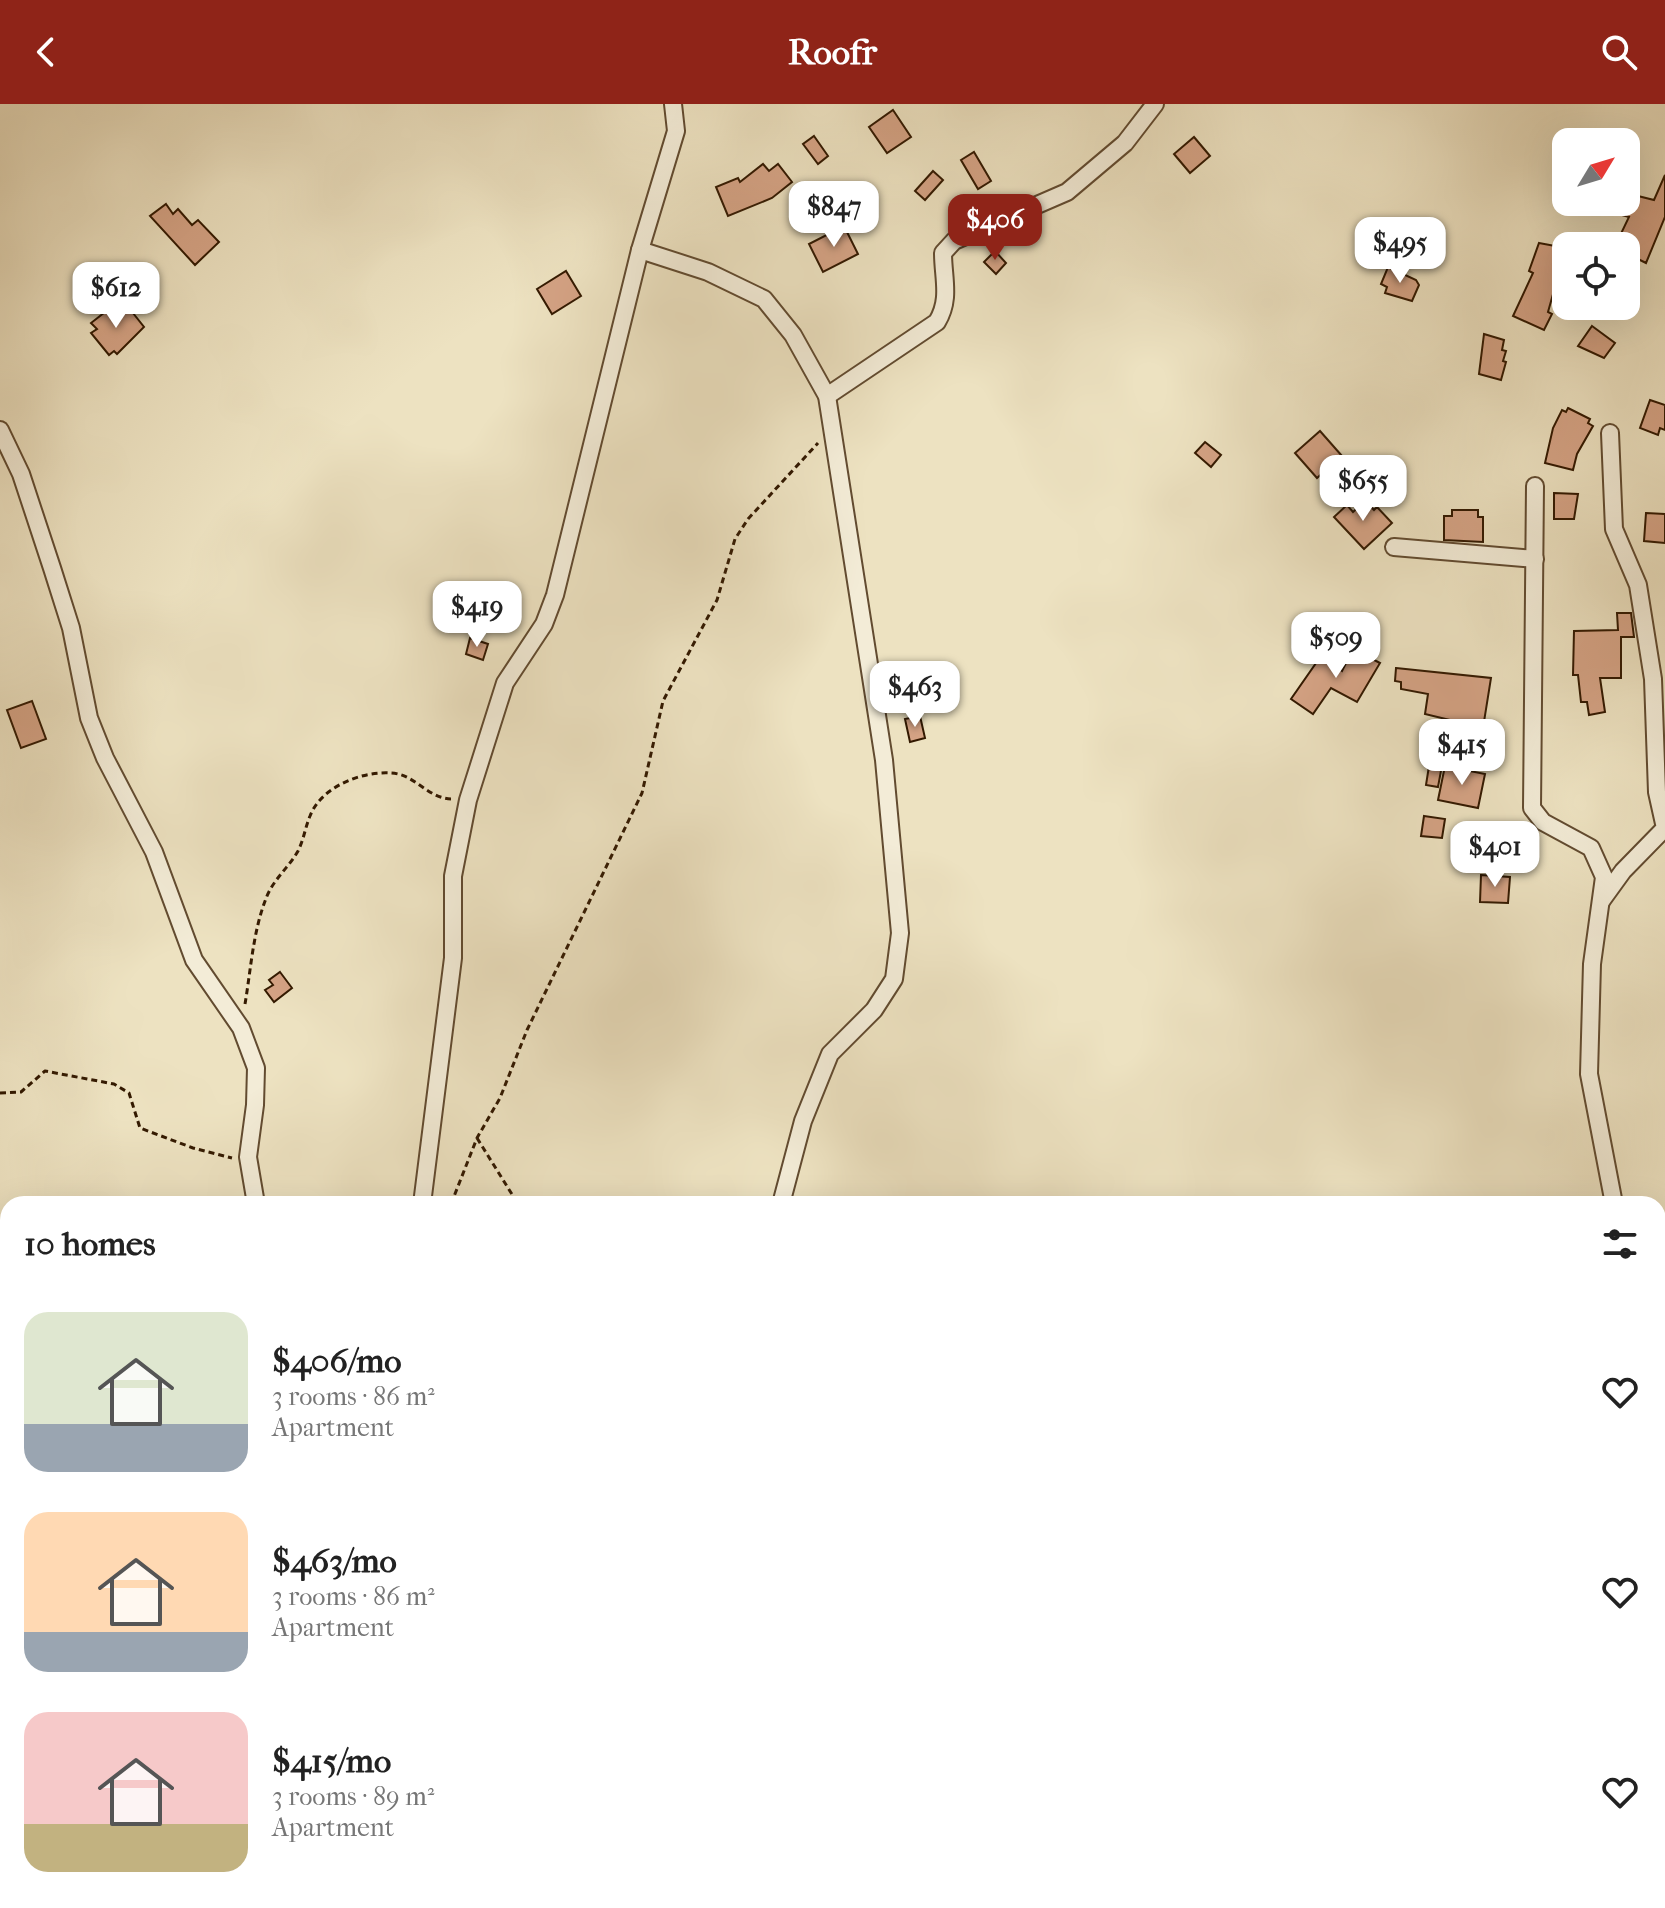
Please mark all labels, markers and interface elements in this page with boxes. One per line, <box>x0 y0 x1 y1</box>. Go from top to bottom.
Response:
icon: back <box>24 30 68 74</box>
icon: search <box>1597 30 1641 74</box>
text: Roofr <box>788 31 877 73</box>
north arrow <box>1552 128 1640 216</box>
map controls <box>1552 128 1640 320</box>
pin: $847 <box>787 181 881 249</box>
text: $847 <box>807 191 861 222</box>
pin: $406 <box>948 194 1042 262</box>
text: $406 <box>966 204 1024 235</box>
pin: $495 <box>1353 217 1447 285</box>
text: $495 <box>1373 227 1427 258</box>
button: locate <box>1552 232 1640 320</box>
pin: $612 <box>69 262 163 330</box>
text: $612 <box>91 272 141 303</box>
pin: $655 <box>1316 455 1410 523</box>
text: $655 <box>1338 465 1388 496</box>
pin: $419 <box>430 581 524 649</box>
text: $419 <box>451 591 503 622</box>
pin: $509 <box>1289 612 1383 680</box>
text: $509 <box>1309 622 1363 653</box>
pin: $463 <box>868 661 962 729</box>
text: $463 <box>888 671 942 702</box>
pin: $415 <box>1415 719 1509 787</box>
text: $415 <box>1437 729 1487 760</box>
pin: $401 <box>1448 821 1542 889</box>
text: $401 <box>1468 831 1522 862</box>
icon: filters <box>1598 1222 1642 1266</box>
text: 10 homes <box>24 1224 155 1264</box>
text: $406/mo <box>272 1341 402 1381</box>
icon: home <box>88 1344 184 1440</box>
icon: heart <box>1598 1370 1642 1414</box>
text: 3 rooms · 86 m² <box>272 1381 435 1412</box>
text: Apartment <box>272 1412 394 1443</box>
text: $463/mo <box>272 1541 397 1581</box>
icon: home <box>88 1544 184 1640</box>
icon: heart <box>1598 1570 1642 1614</box>
text: 3 rooms · 86 m² <box>272 1581 435 1612</box>
text: Apartment <box>272 1612 394 1643</box>
text: $415/mo <box>272 1741 391 1781</box>
icon: home <box>88 1744 184 1840</box>
icon: heart <box>1598 1770 1642 1814</box>
text: 3 rooms · 89 m² <box>272 1781 434 1812</box>
text: Apartment <box>272 1812 394 1843</box>

